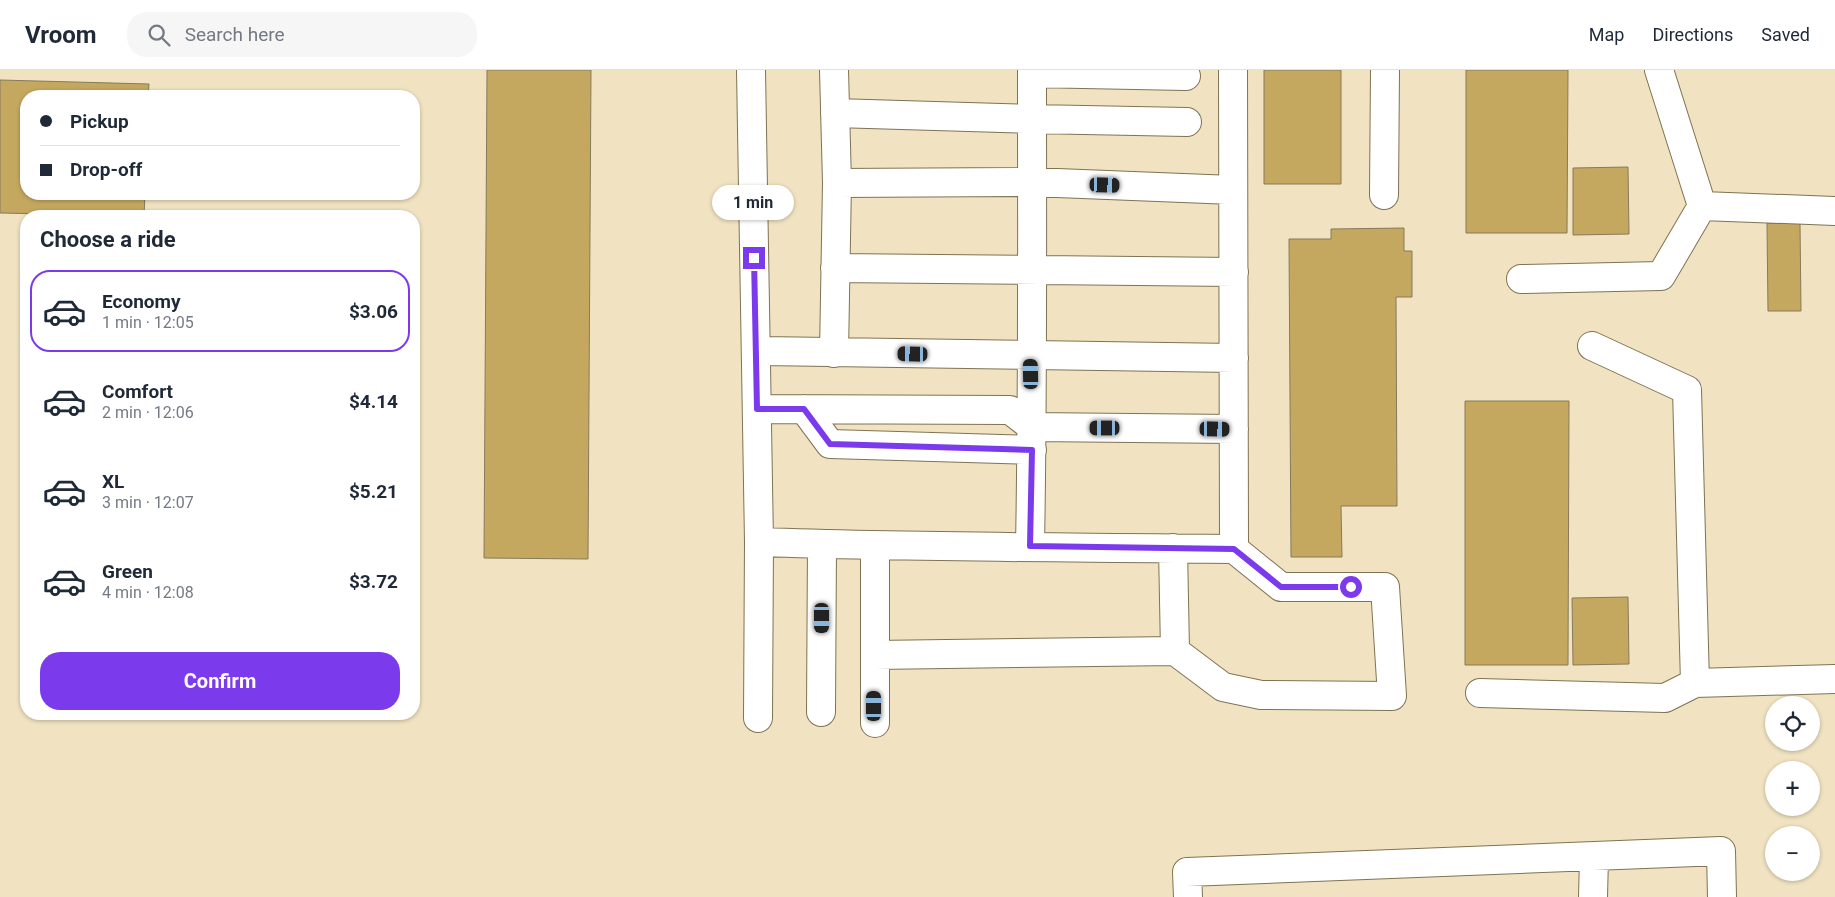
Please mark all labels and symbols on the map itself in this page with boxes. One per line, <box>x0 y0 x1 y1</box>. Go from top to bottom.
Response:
car <box>1089 177 1120 193</box>
callout: 1 min <box>713 186 795 220</box>
route end <box>743 247 765 269</box>
car <box>897 346 928 362</box>
car <box>1023 359 1038 389</box>
car <box>1090 421 1120 436</box>
car <box>1199 421 1230 437</box>
route start <box>1340 576 1362 598</box>
car <box>814 603 829 633</box>
car <box>866 691 881 721</box>

